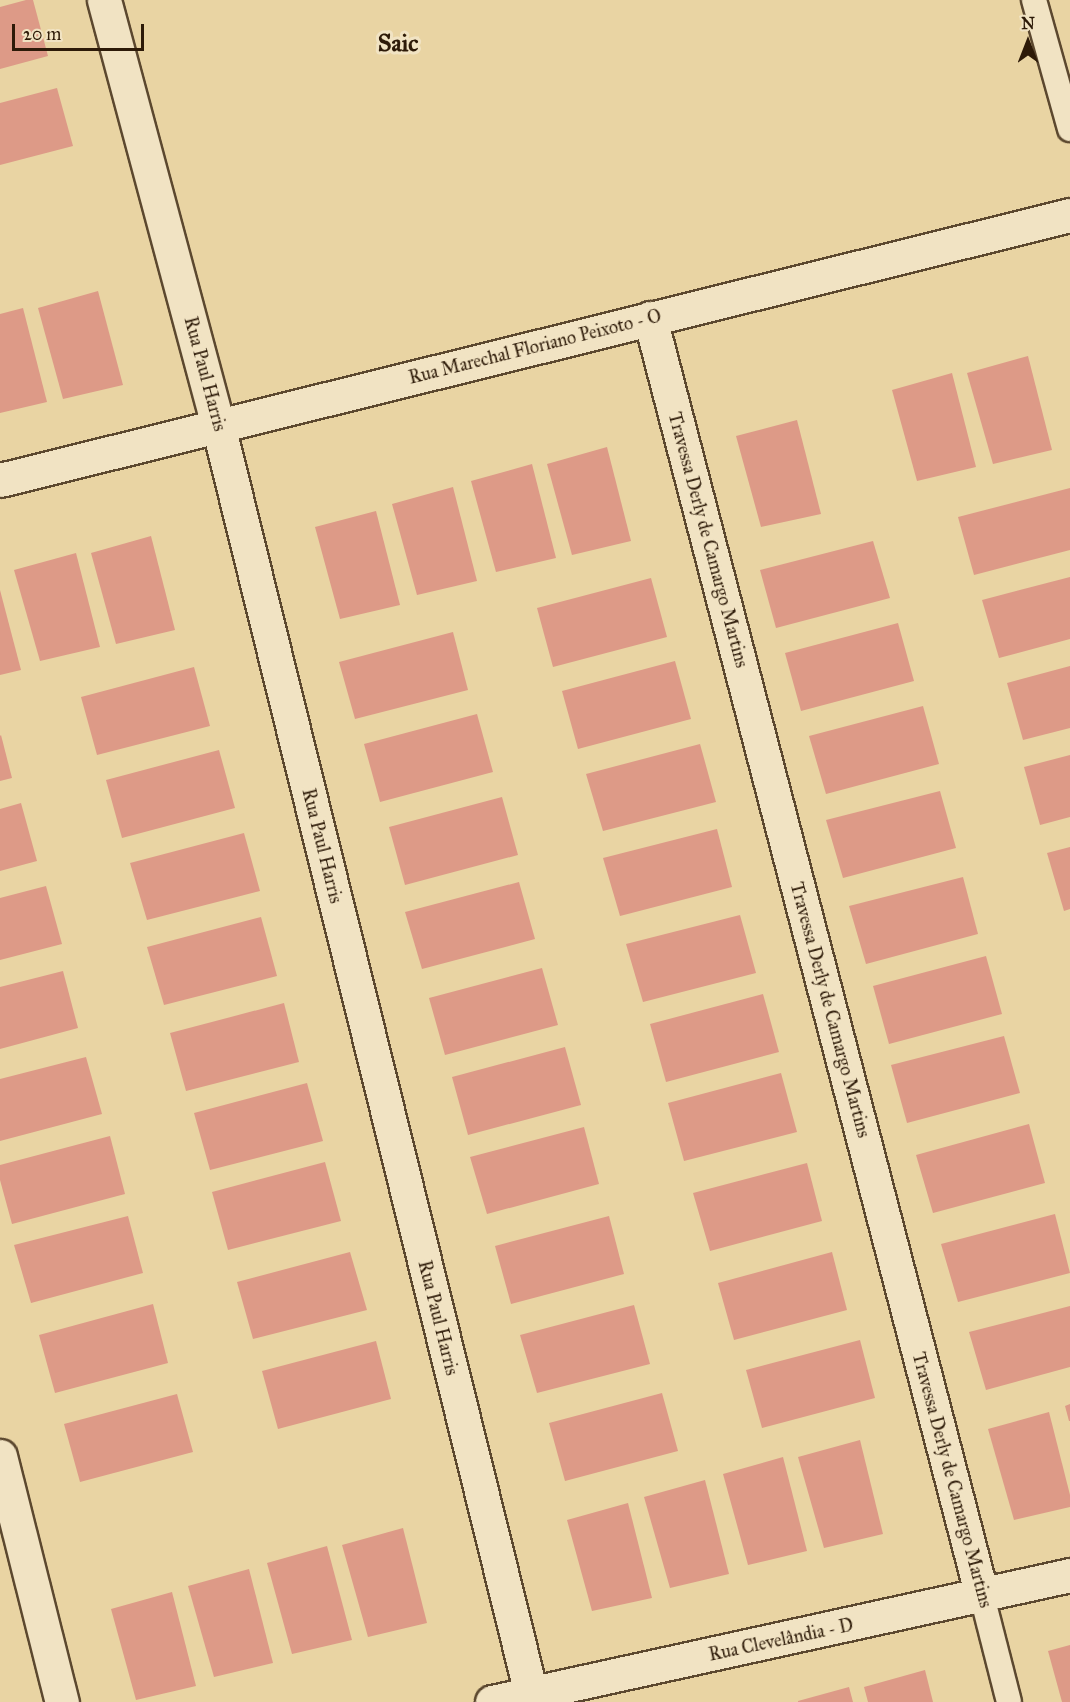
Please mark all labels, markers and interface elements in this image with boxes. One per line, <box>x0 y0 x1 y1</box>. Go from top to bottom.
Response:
scale bar <box>15 12 147 50</box>
north arrow <box>998 12 1058 72</box>
text: N <box>1021 14 1035 33</box>
text: 20 m <box>23 23 61 45</box>
district label: Saic <box>378 30 418 58</box>
street label: Rua Marechal Floriano Peixoto - O <box>407 305 663 389</box>
street label: Rua Paul Harris <box>179 314 231 434</box>
street label: Travessa Derly de Camargo Martins <box>663 410 753 670</box>
street label: Rua Paul Harris <box>297 786 347 906</box>
street label: Travessa Derly de Camargo Martins <box>785 880 875 1140</box>
street label: Rua Paul Harris <box>413 1258 463 1378</box>
street label: Travessa Derly de Camargo Martins <box>907 1350 997 1610</box>
street label: Rua Clevelândia - D <box>707 1614 855 1666</box>

